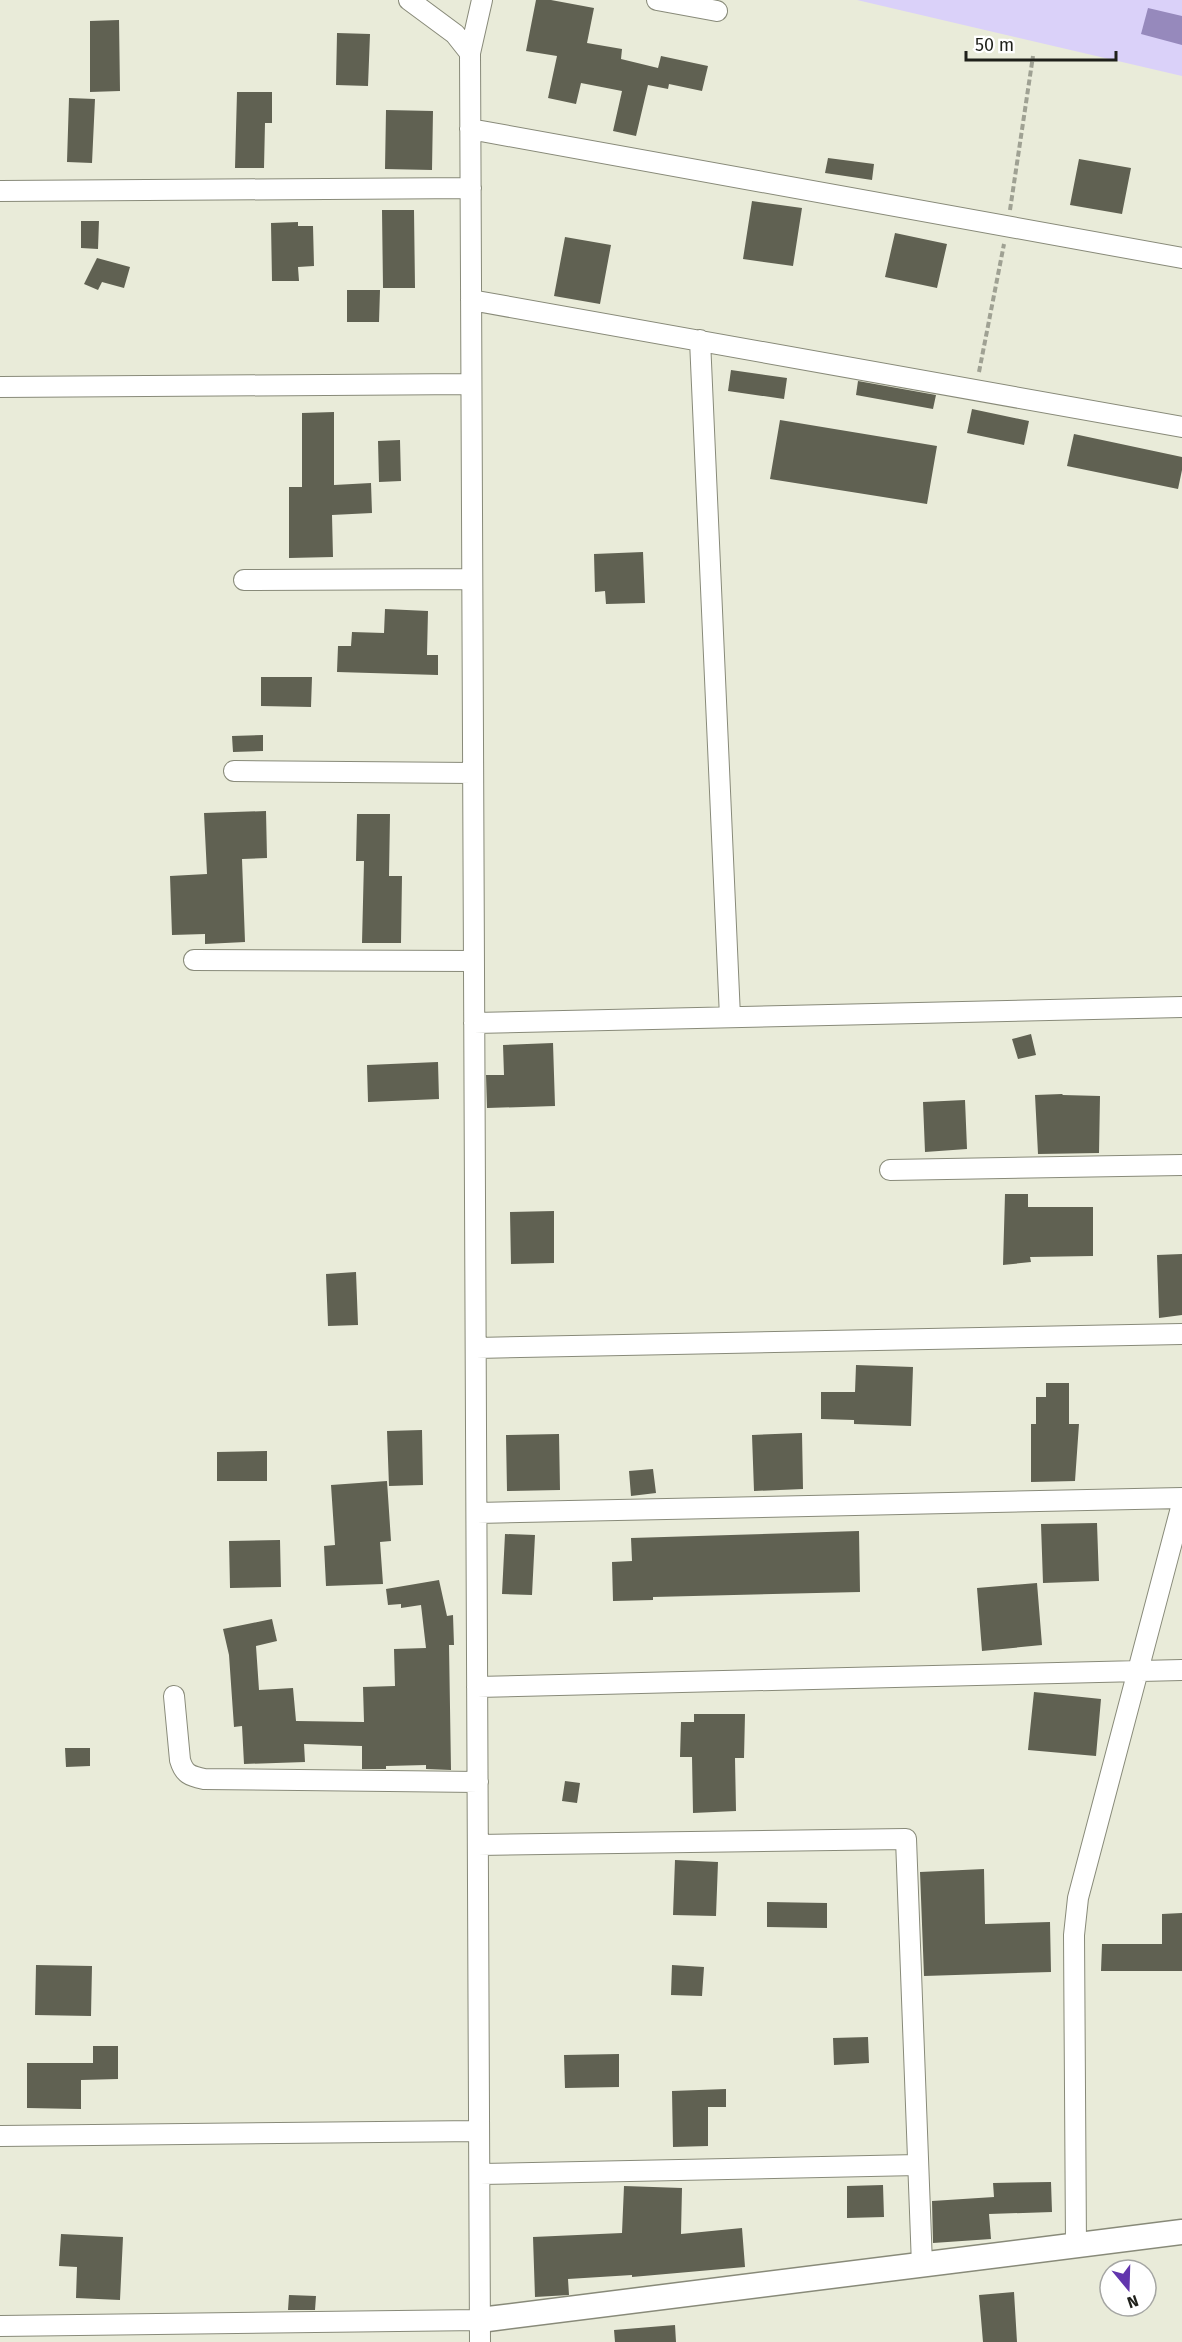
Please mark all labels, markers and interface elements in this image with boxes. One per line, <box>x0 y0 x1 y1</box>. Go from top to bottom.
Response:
scale bar <box>966 24 1116 62</box>
text: 50 m <box>975 34 1014 56</box>
north arrow <box>1098 2258 1158 2318</box>
text: N <box>1125 2291 1141 2312</box>

